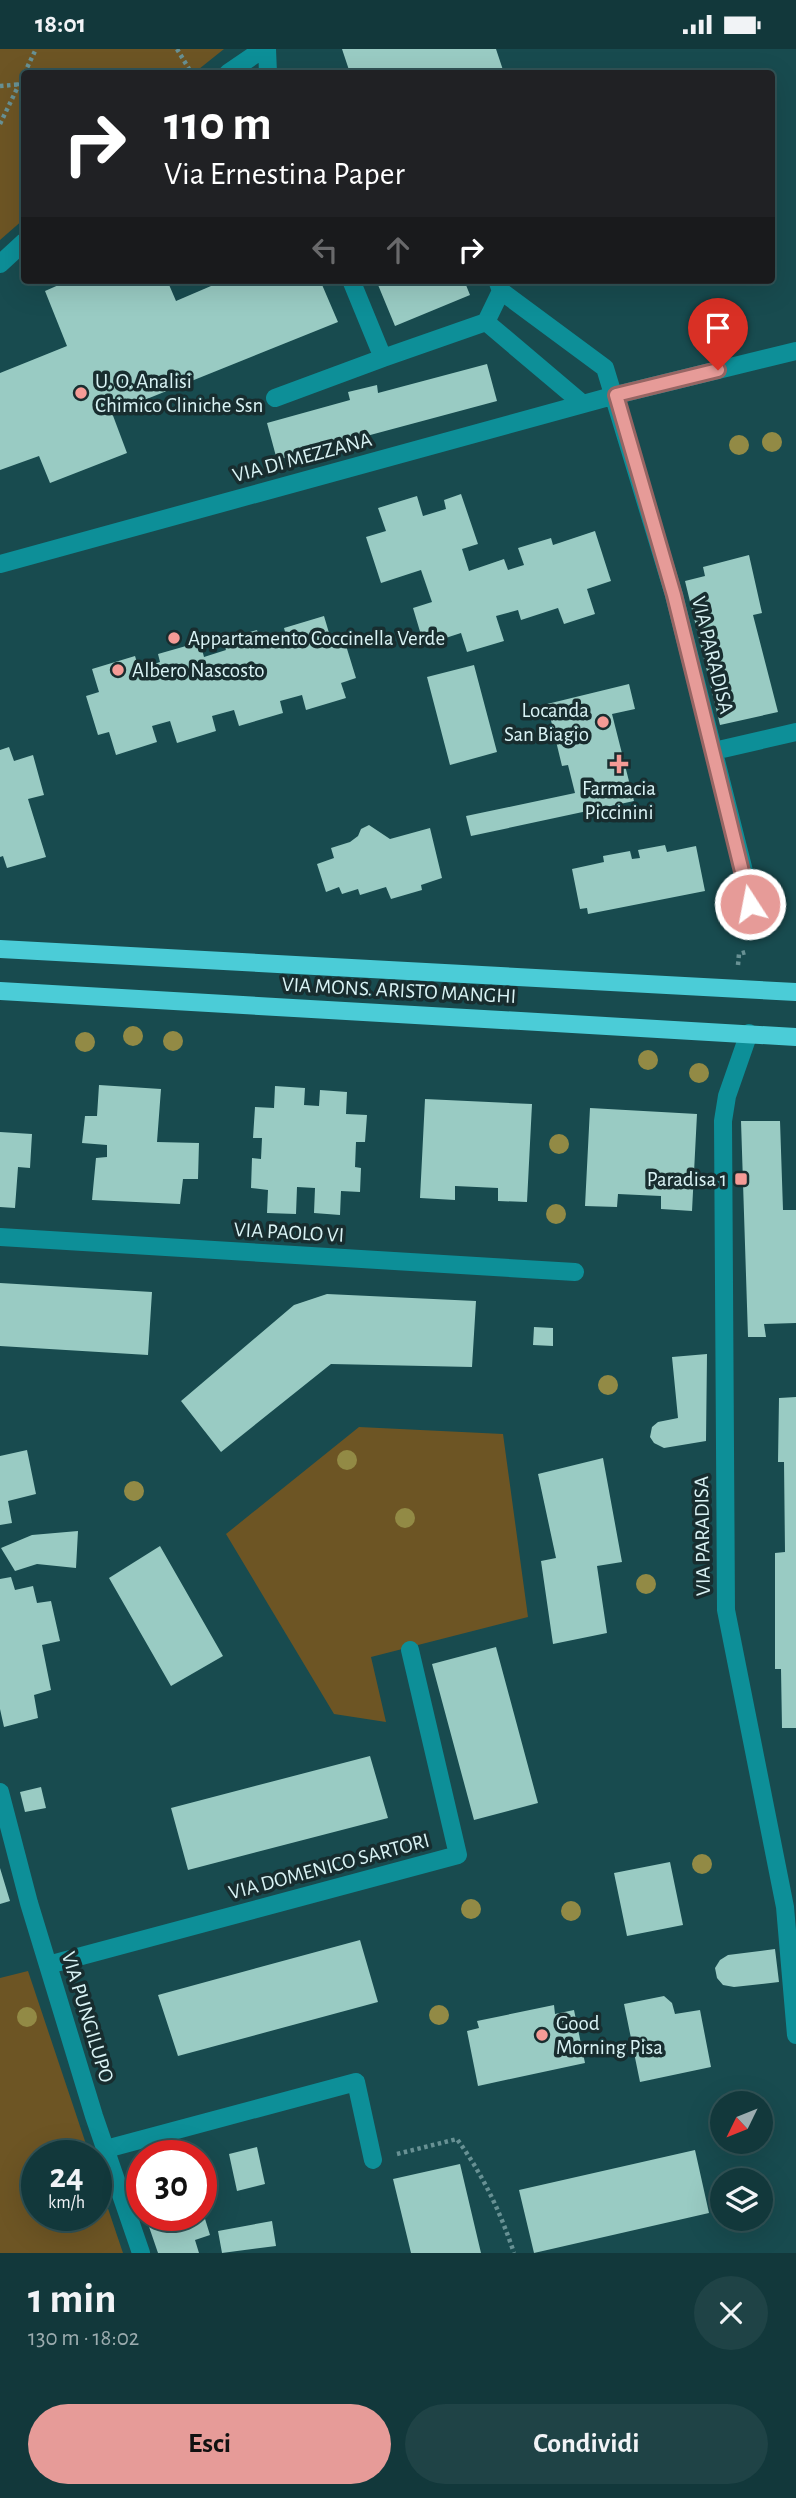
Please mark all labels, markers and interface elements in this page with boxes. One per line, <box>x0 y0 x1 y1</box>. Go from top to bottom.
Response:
text: 18:01 <box>35 11 86 37</box>
icon: right <box>49 98 140 189</box>
text: 110 m <box>164 100 272 149</box>
text: Via Ernestina Paper <box>164 158 405 190</box>
icon: left <box>306 231 344 269</box>
icon: ahead <box>379 231 417 269</box>
icon: right <box>452 231 490 269</box>
pin <box>688 298 748 370</box>
icon: arrive <box>699 309 737 347</box>
place label: U. O. Analisi Chimico Cliniche Ssn <box>95 371 263 416</box>
marker: U. O. Analisi Chimico Cliniche Ssn <box>73 385 89 401</box>
street label: VIA DI MEZZANA <box>230 429 374 486</box>
street label: VIA PARADISA <box>688 594 737 716</box>
place label: Appartamento Coccinella Verde <box>188 628 445 649</box>
marker: Appartamento Coccinella Verde <box>166 630 182 646</box>
place label: Albero Nascosto <box>132 660 265 681</box>
marker: Albero Nascosto <box>110 662 126 678</box>
place label: Locanda San Biagio <box>504 700 589 745</box>
marker: Locanda San Biagio <box>595 714 611 730</box>
marker: Farmacia Piccinini <box>611 756 627 772</box>
place label: Farmacia Piccinini <box>582 778 656 823</box>
position arrow <box>713 867 787 941</box>
street label: VIA MONS. ARISTO MANGHI <box>281 974 517 1007</box>
place label: Paradisa 1 <box>647 1169 727 1190</box>
marker: Paradisa 1 <box>733 1171 749 1187</box>
street label: VIA PAOLO VI <box>233 1219 345 1246</box>
street label: VIA PARADISA <box>691 1476 714 1596</box>
street label: VIA DOMENICO SARTORI <box>226 1830 432 1903</box>
street label: VIA PUNGILUPO <box>58 1949 117 2085</box>
place label: Good Morning Pisa <box>556 2013 663 2058</box>
marker: Good Morning Pisa <box>534 2027 550 2043</box>
north arrow <box>710 2091 774 2154</box>
map controls <box>710 2091 773 2231</box>
speed limit sign: 30 <box>126 2140 217 2231</box>
text: 24 <box>49 2159 84 2194</box>
button: layers <box>710 2168 773 2231</box>
text: km/h <box>48 2194 85 2212</box>
button: close <box>694 2276 768 2350</box>
text: 1 min <box>28 2278 117 2320</box>
text: 130 m · 18:02 <box>28 2327 139 2350</box>
button: Esci <box>28 2404 391 2484</box>
button: Condividi <box>405 2404 768 2484</box>

